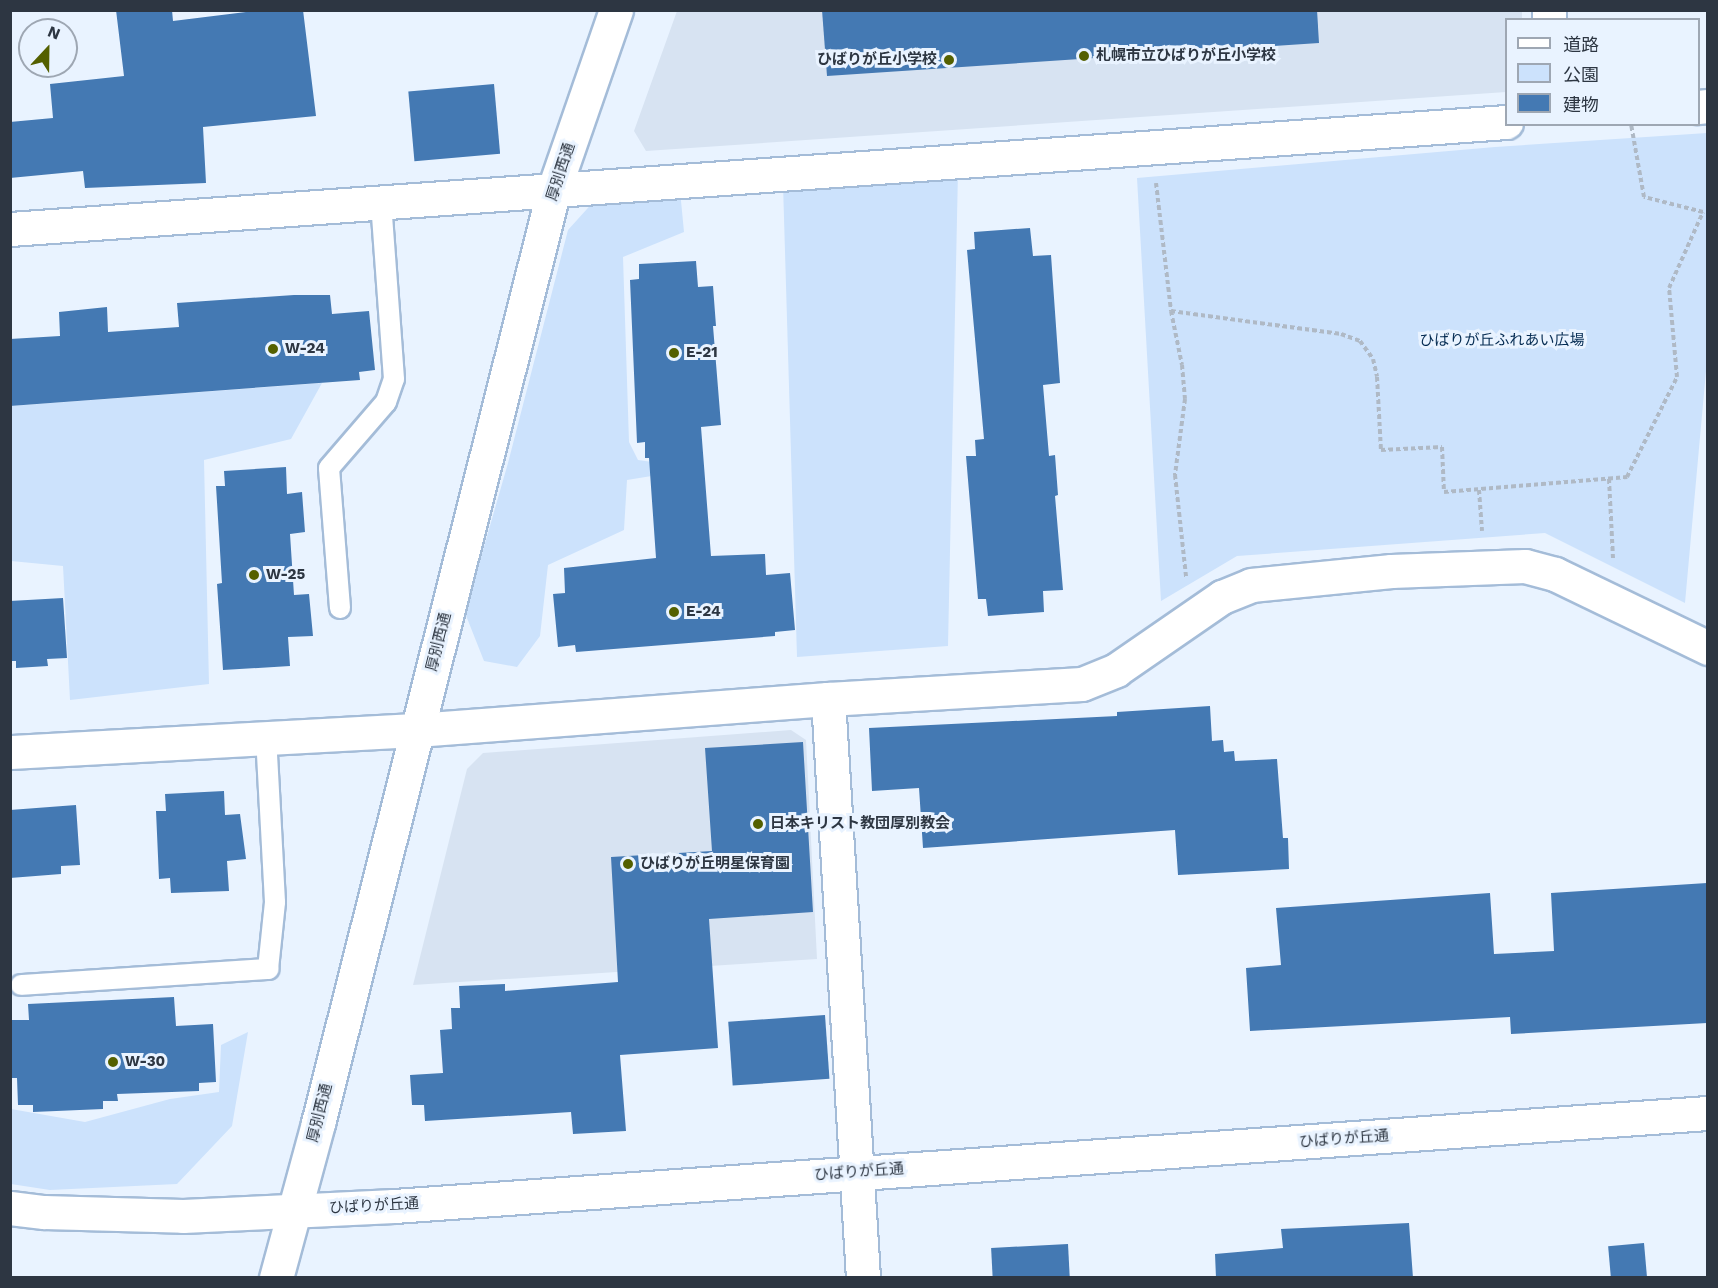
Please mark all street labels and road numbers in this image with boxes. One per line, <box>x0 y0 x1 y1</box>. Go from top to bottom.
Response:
street label: 厚別西通 <box>543 141 579 203</box>
street label: 厚別西通 <box>423 611 455 673</box>
street label: 厚別西通 <box>304 1082 336 1144</box>
street label: ひばりが丘通 <box>1298 1127 1390 1151</box>
street label: ひばりが丘通 <box>813 1160 905 1184</box>
street label: ひばりが丘通 <box>329 1195 419 1217</box>

